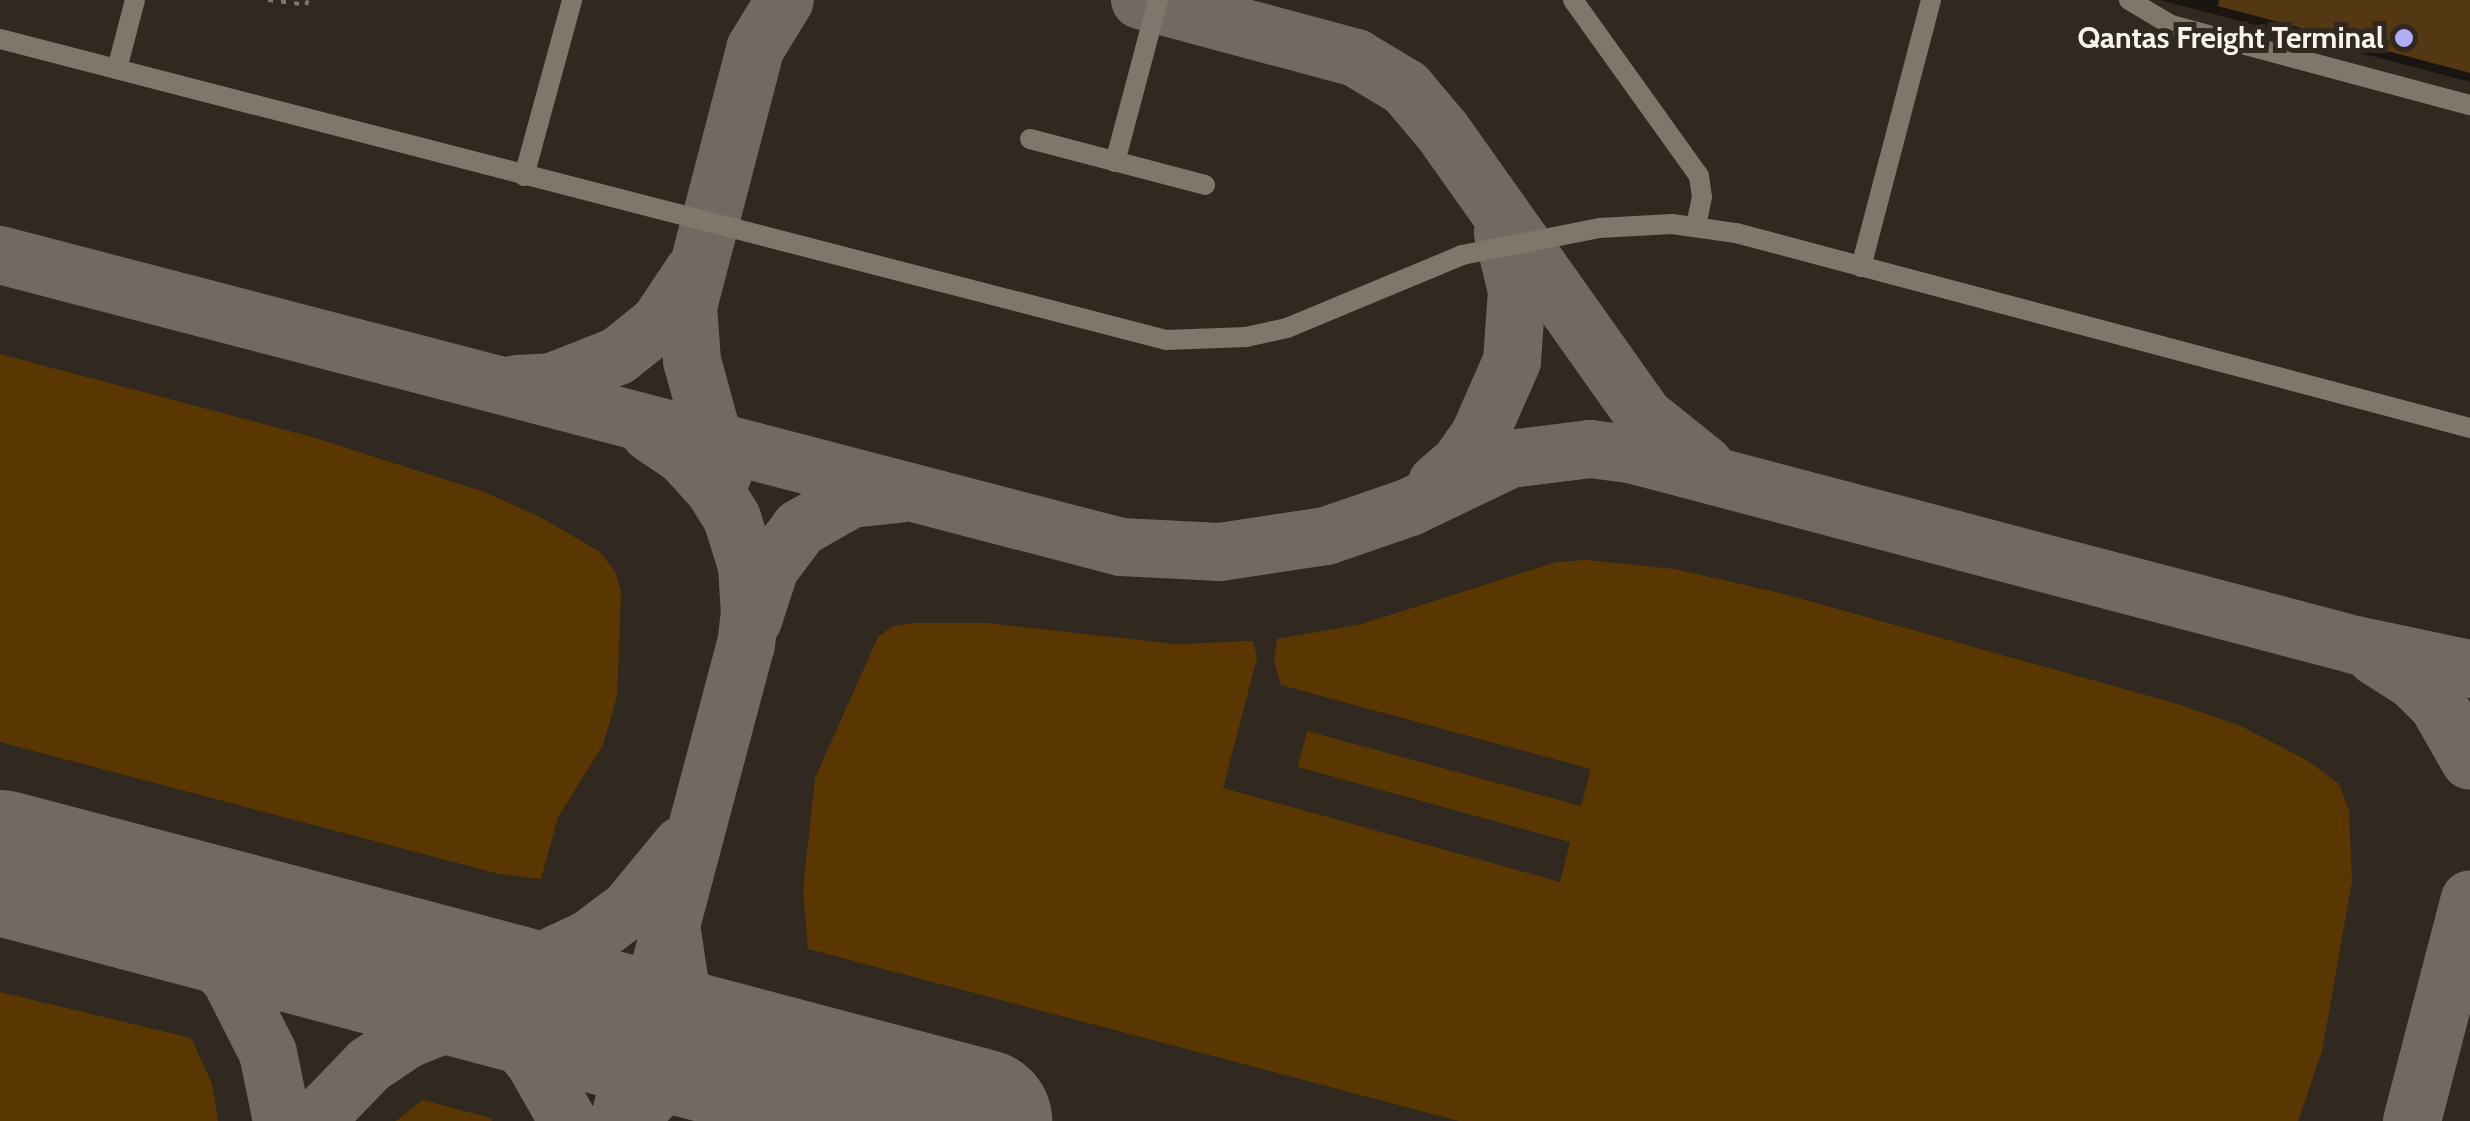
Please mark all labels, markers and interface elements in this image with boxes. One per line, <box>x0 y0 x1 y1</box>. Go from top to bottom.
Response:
place label: Qantas Freight Terminal <box>2078 20 2384 56</box>
marker: Qantas Freight Terminal <box>2393 27 2415 49</box>

